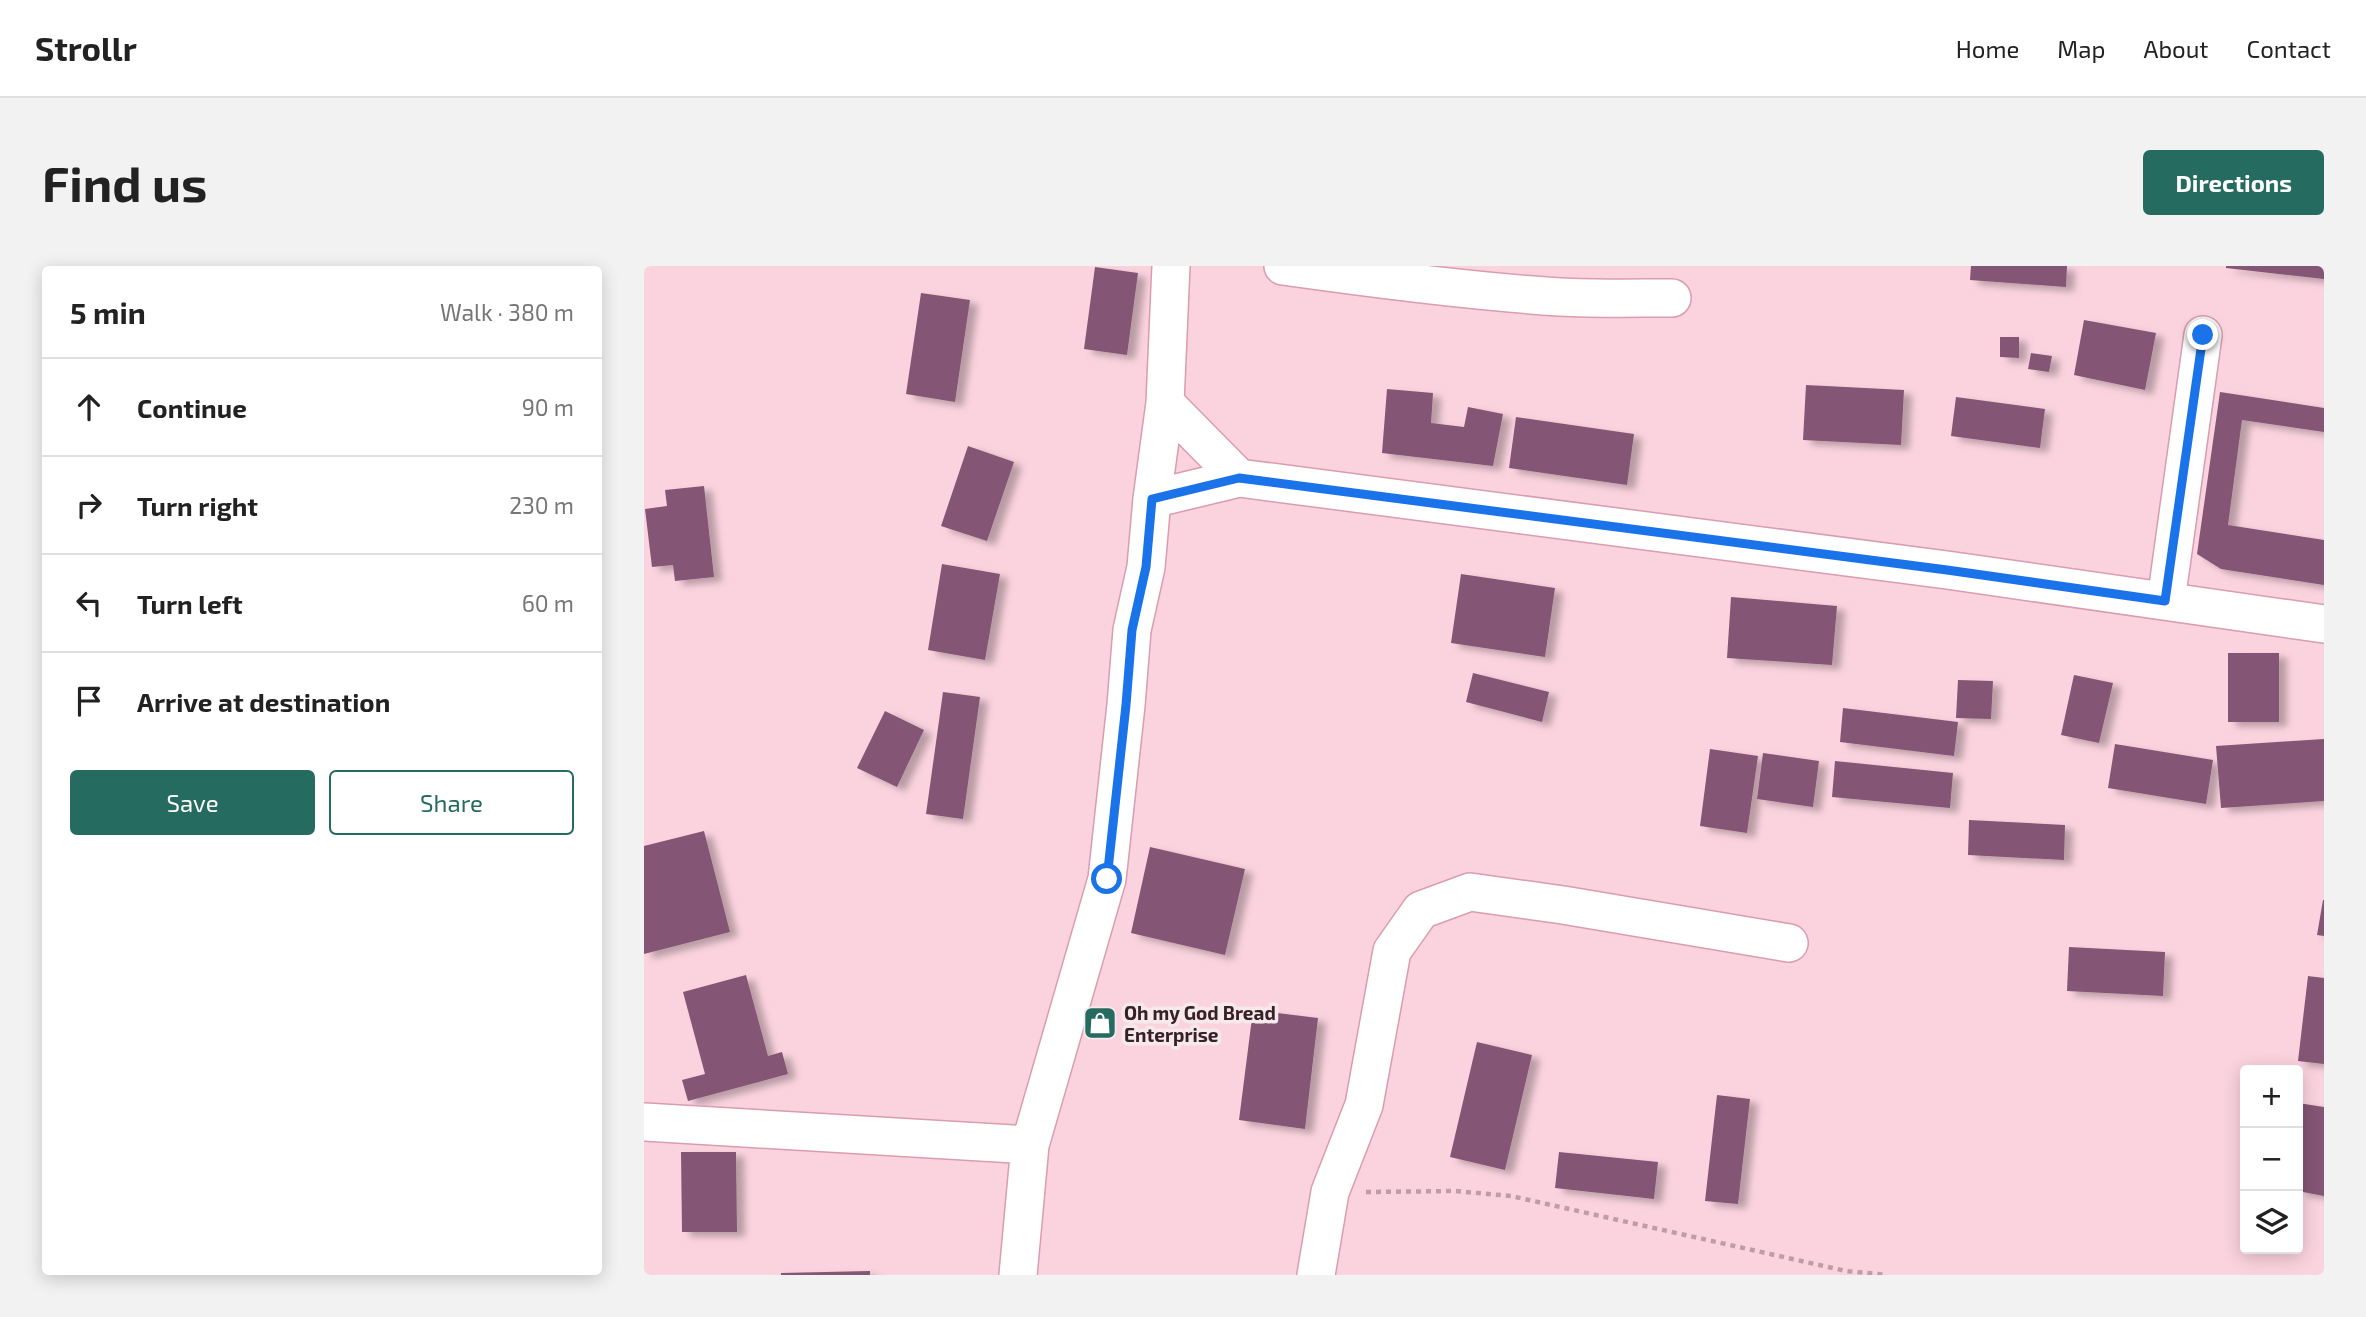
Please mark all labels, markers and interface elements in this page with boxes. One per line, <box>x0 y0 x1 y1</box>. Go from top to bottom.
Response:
text: Strollr <box>35 28 137 68</box>
text: Home <box>1956 34 2019 63</box>
text: Map <box>2057 34 2105 63</box>
text: About <box>2143 34 2209 63</box>
text: Contact <box>2247 34 2331 63</box>
button: Directions <box>2143 150 2324 215</box>
text: Find us <box>42 153 207 212</box>
text: 5 min <box>70 294 146 330</box>
text: Walk · 380 m <box>440 298 574 326</box>
route end <box>2187 319 2218 350</box>
icon: ahead <box>70 388 108 426</box>
text: Continue <box>137 392 247 423</box>
text: 90 m <box>522 393 574 421</box>
icon: right <box>70 486 108 524</box>
text: Turn right <box>137 490 258 521</box>
text: 230 m <box>509 491 574 519</box>
icon: left <box>70 584 108 622</box>
text: Turn left <box>137 588 243 619</box>
text: 60 m <box>522 589 574 617</box>
icon: arrive <box>70 682 108 720</box>
text: Arrive at destination <box>137 686 390 717</box>
button: Save <box>70 770 315 835</box>
button: Share <box>329 770 574 835</box>
route start <box>1091 863 1122 894</box>
place label: Oh my God Bread Enterprise <box>1124 1001 1276 1046</box>
shop icon: Oh my God Bread Enterprise <box>1081 1004 1119 1042</box>
map controls <box>2240 1065 2303 1254</box>
button: + <box>2240 1065 2303 1128</box>
button: − <box>2240 1128 2303 1191</box>
button: layers <box>2240 1191 2303 1254</box>

